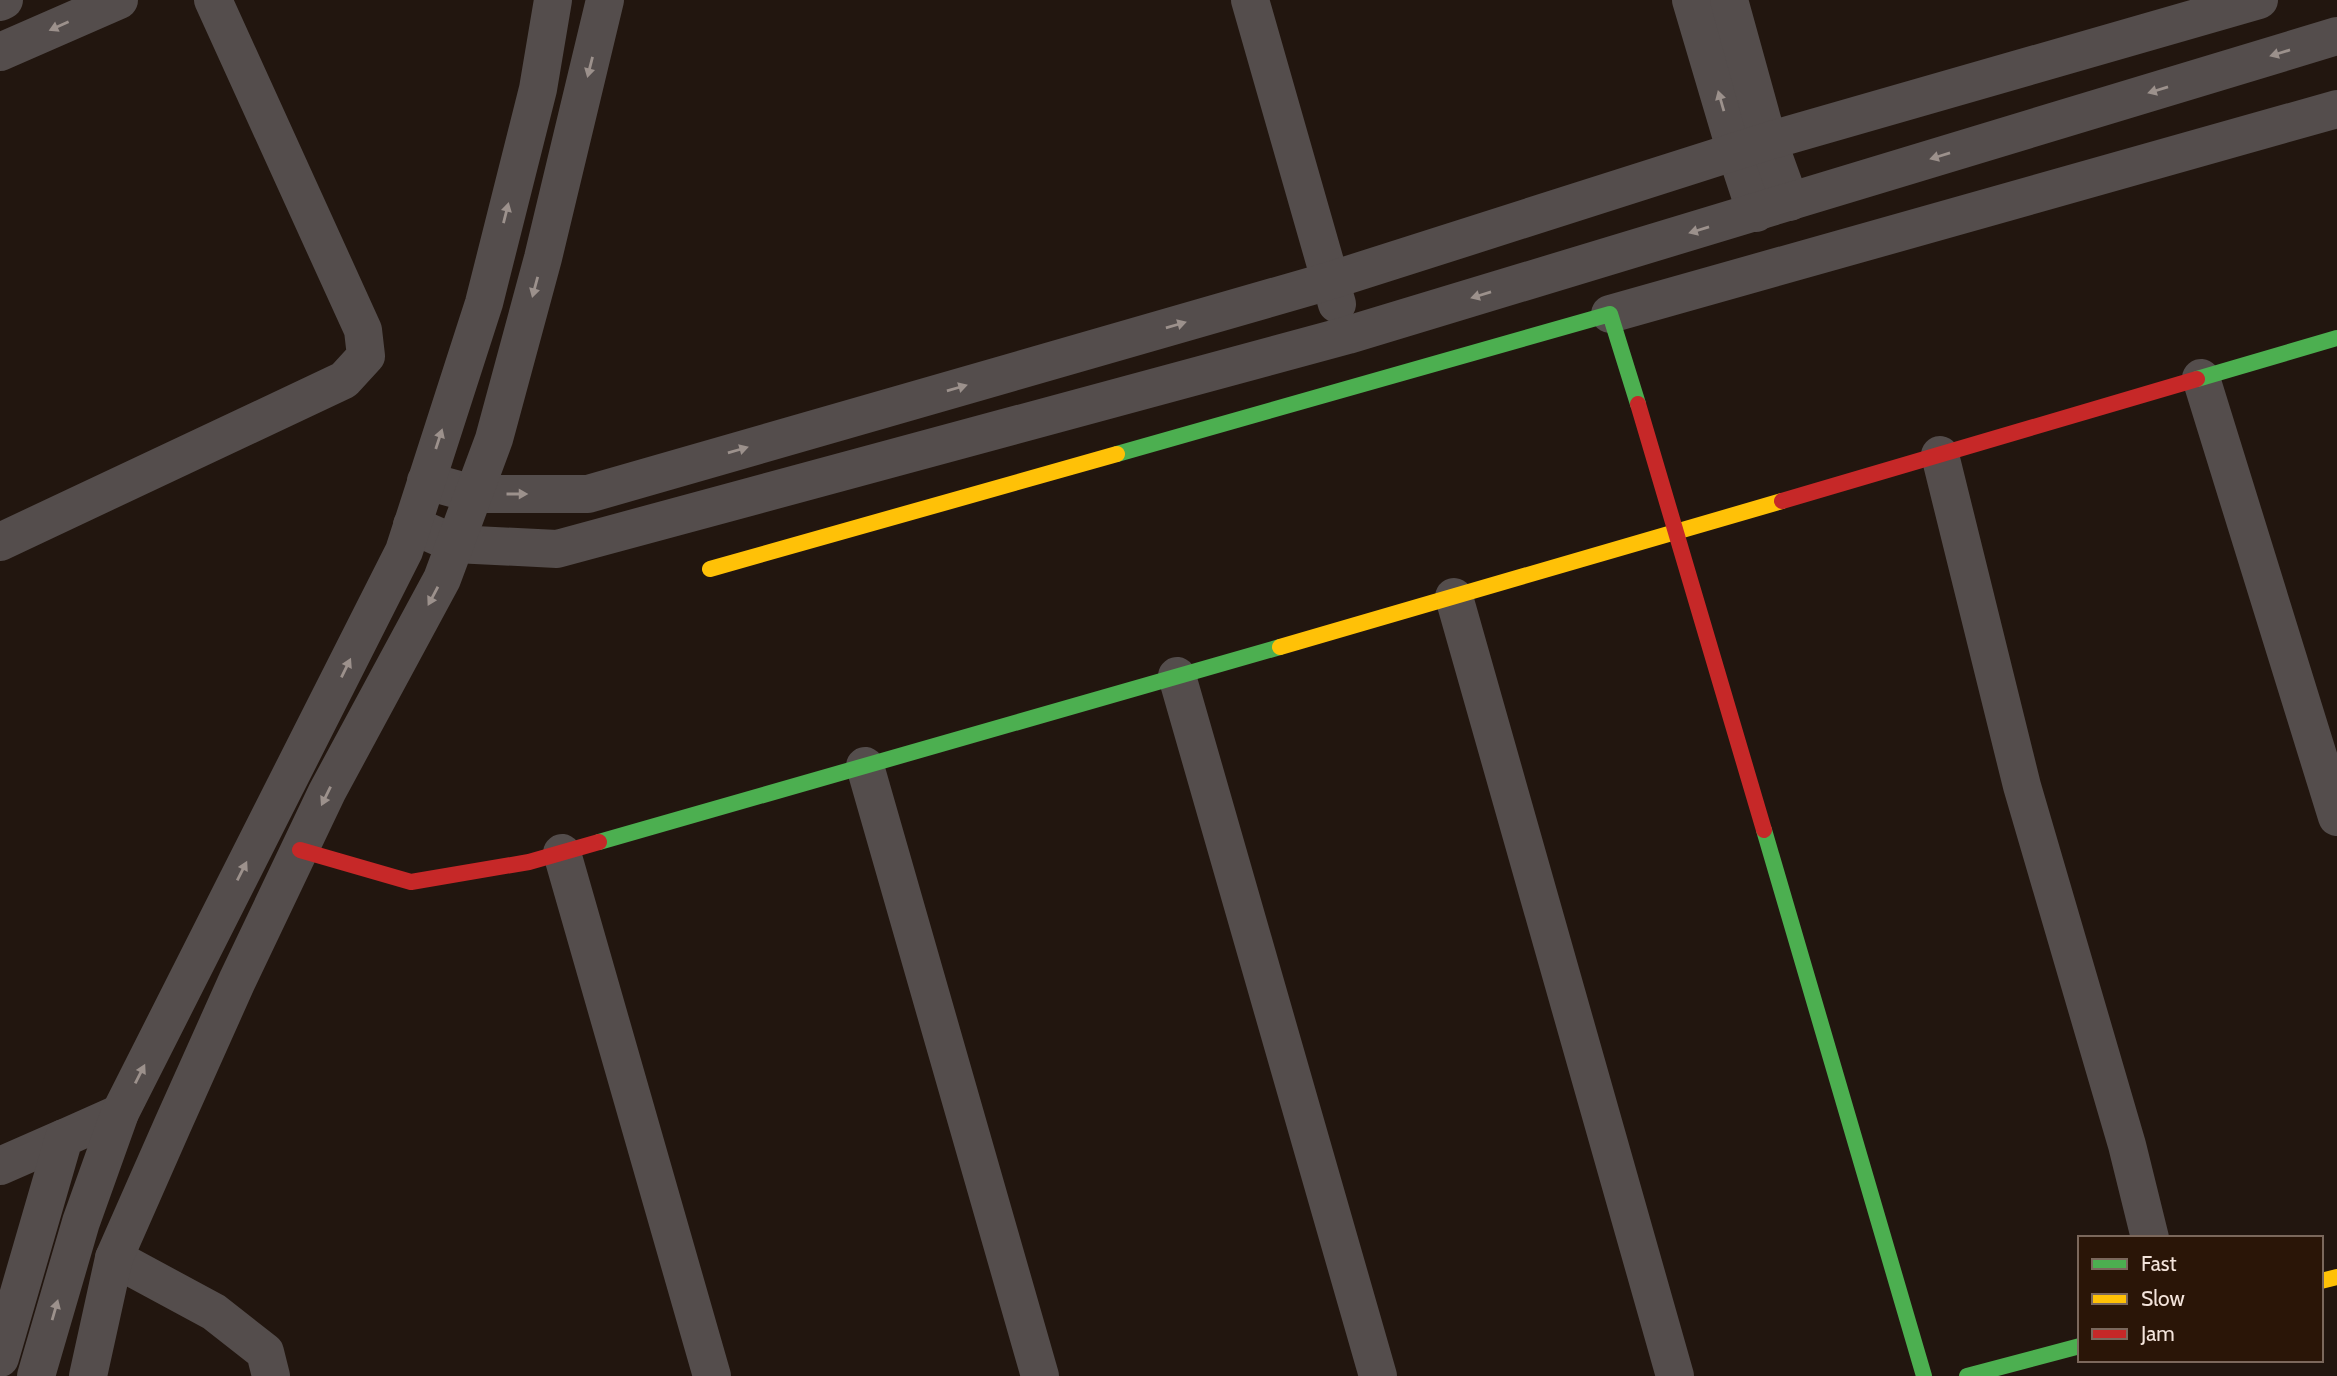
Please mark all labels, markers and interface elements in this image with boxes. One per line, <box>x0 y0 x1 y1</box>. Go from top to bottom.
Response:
one-way arrow <box>49 21 70 32</box>
one-way arrow <box>2269 49 2290 59</box>
one-way arrow <box>584 56 595 78</box>
one-way arrow <box>2147 86 2168 96</box>
one-way arrow <box>1715 91 1725 112</box>
one-way arrow <box>1930 152 1951 162</box>
one-way arrow <box>501 202 512 224</box>
one-way arrow <box>1689 225 1710 235</box>
one-way arrow <box>529 277 540 299</box>
one-way arrow <box>1471 290 1492 300</box>
one-way arrow <box>1165 319 1186 329</box>
one-way arrow <box>947 382 968 392</box>
one-way arrow <box>435 429 445 450</box>
one-way arrow <box>728 445 749 455</box>
one-way arrow <box>506 488 528 500</box>
one-way arrow <box>427 586 439 606</box>
one-way arrow <box>340 658 352 678</box>
one-way arrow <box>320 786 331 806</box>
one-way arrow <box>237 861 248 881</box>
one-way arrow <box>134 1064 145 1084</box>
legend <box>2078 1236 2323 1362</box>
text: Fast <box>2141 1251 2177 1276</box>
text: Slow <box>2141 1286 2185 1311</box>
one-way arrow <box>50 1300 60 1321</box>
text: Jam <box>2140 1321 2175 1346</box>

